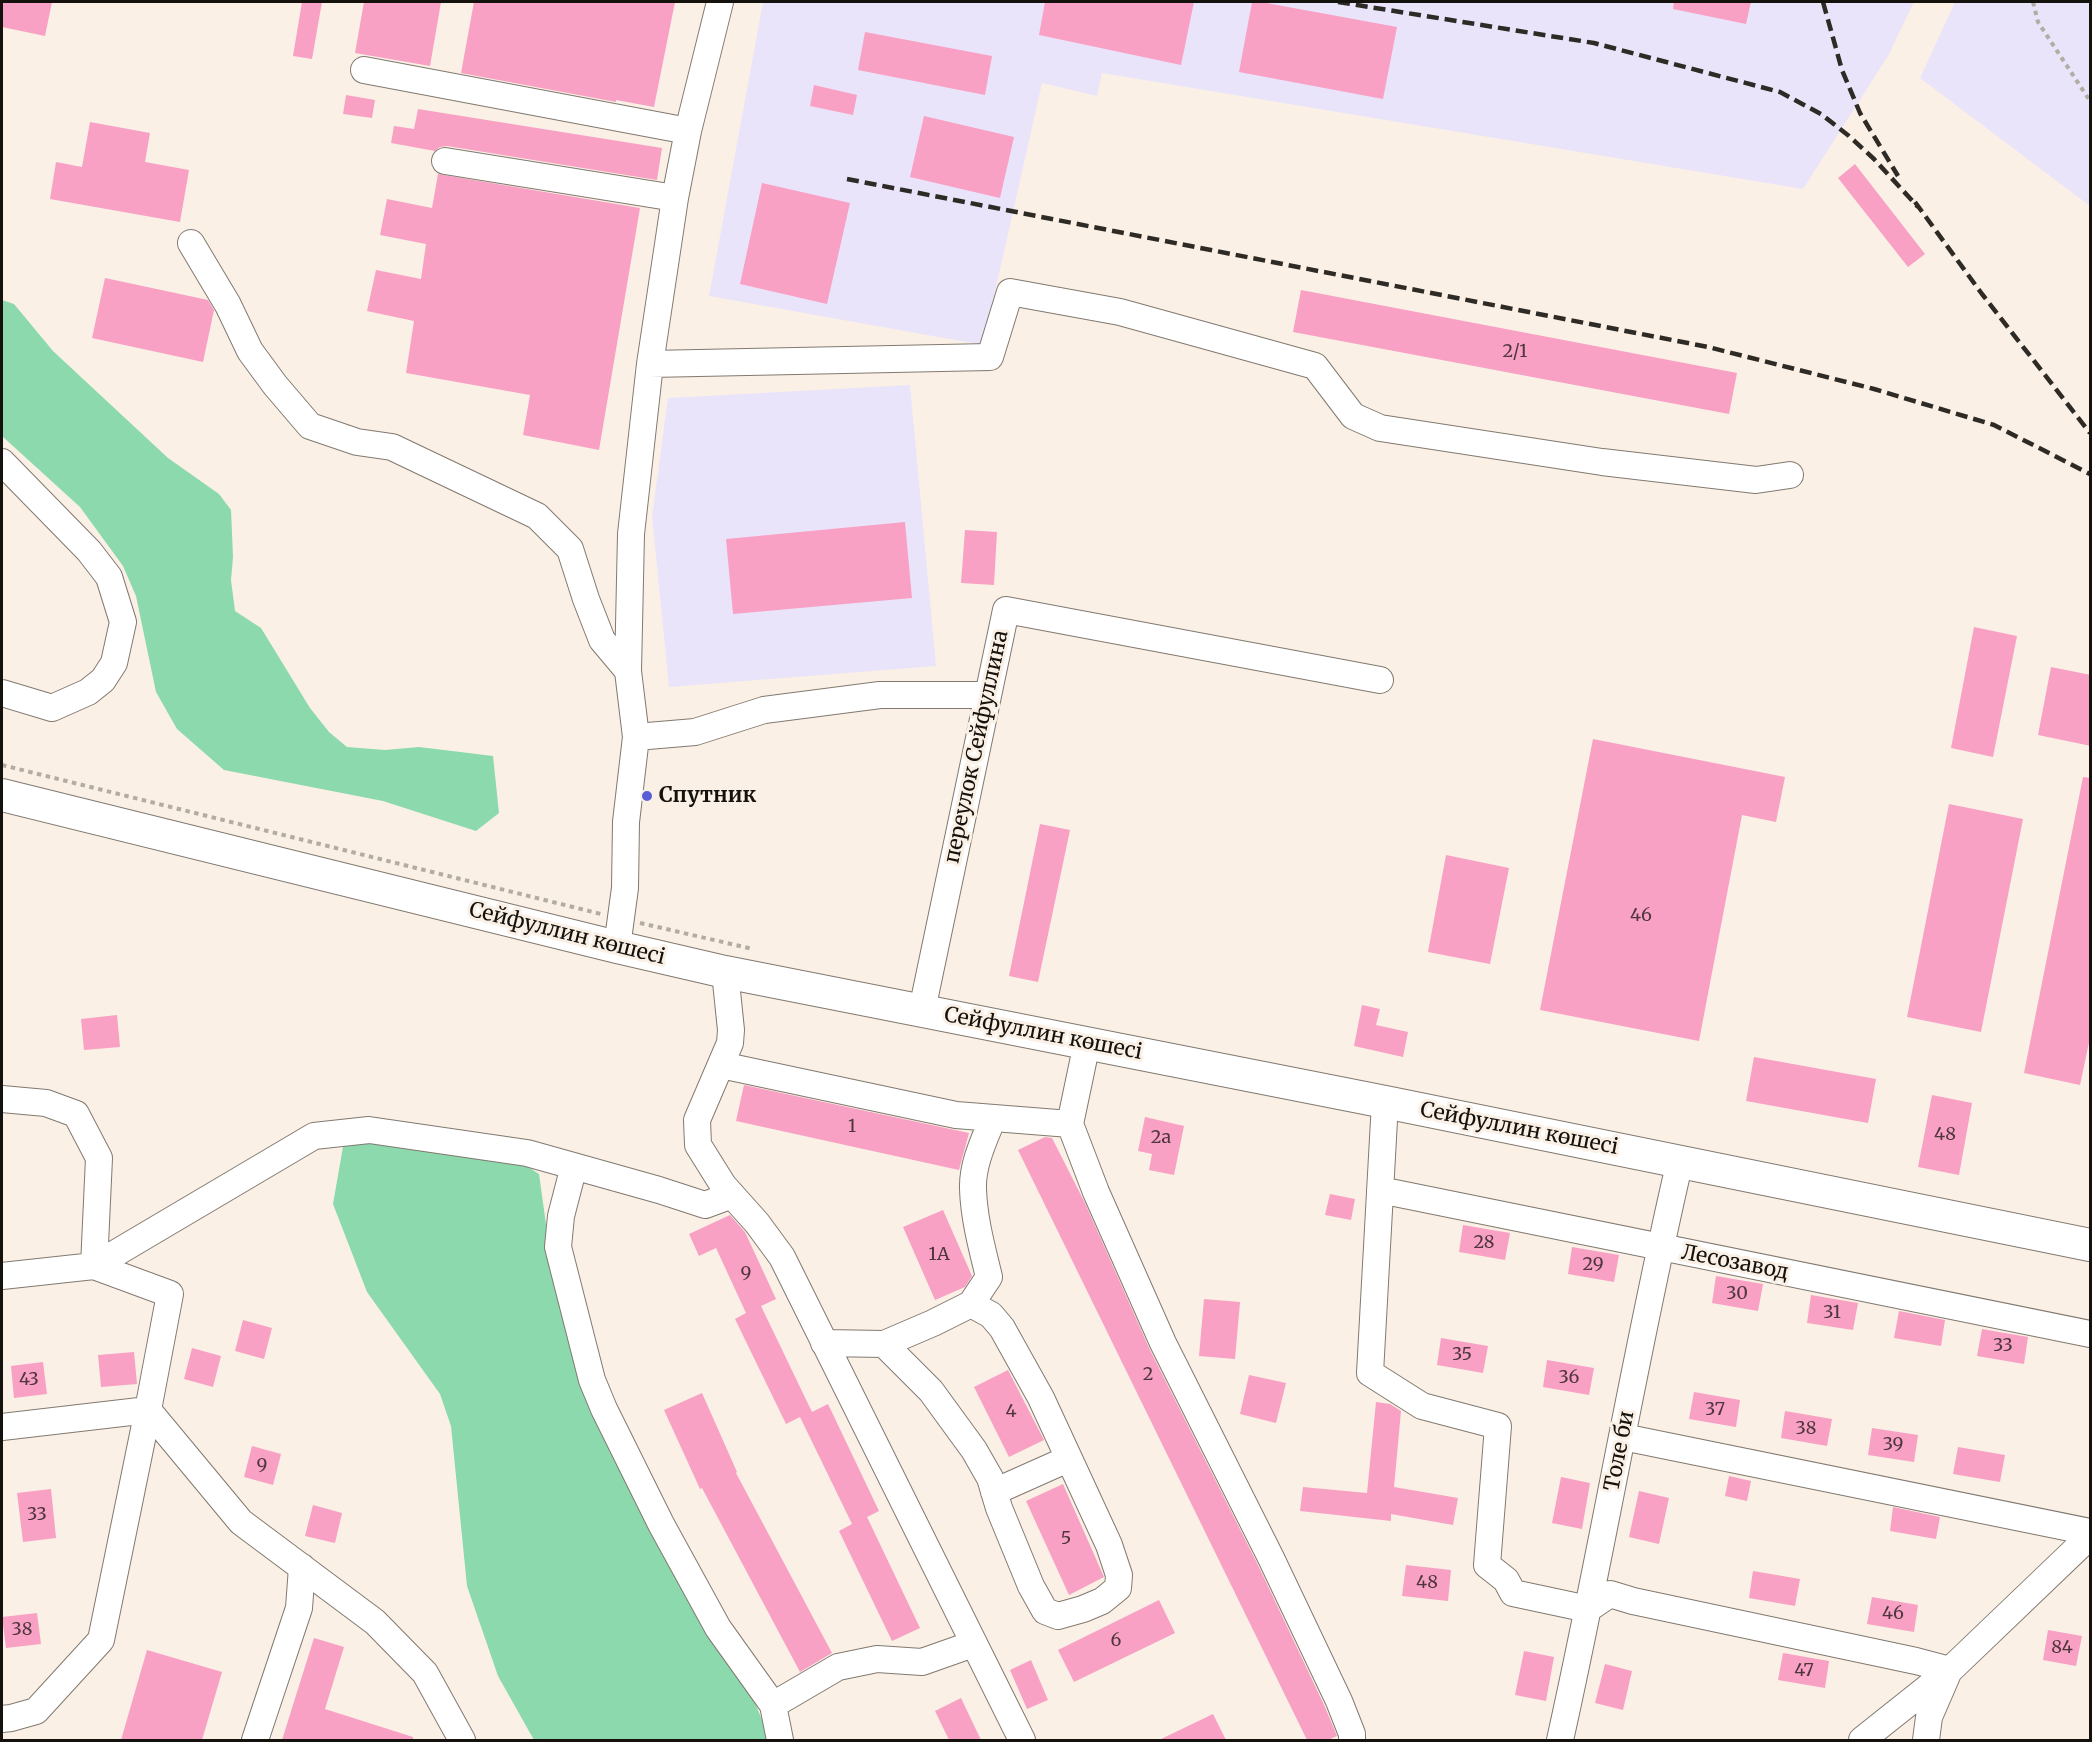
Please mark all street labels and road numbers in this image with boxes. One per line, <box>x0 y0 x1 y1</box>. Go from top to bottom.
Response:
street label: переулок Сейфуллина <box>940 628 1014 866</box>
street label: Сейфуллин көшесі <box>466 897 668 971</box>
street label: Сейфуллин көшесі <box>942 1002 1144 1066</box>
street label: Сейфуллин көшесі <box>1418 1097 1620 1161</box>
street label: Лесозавод <box>1679 1240 1791 1286</box>
street label: Толе би <box>1600 1409 1640 1493</box>

